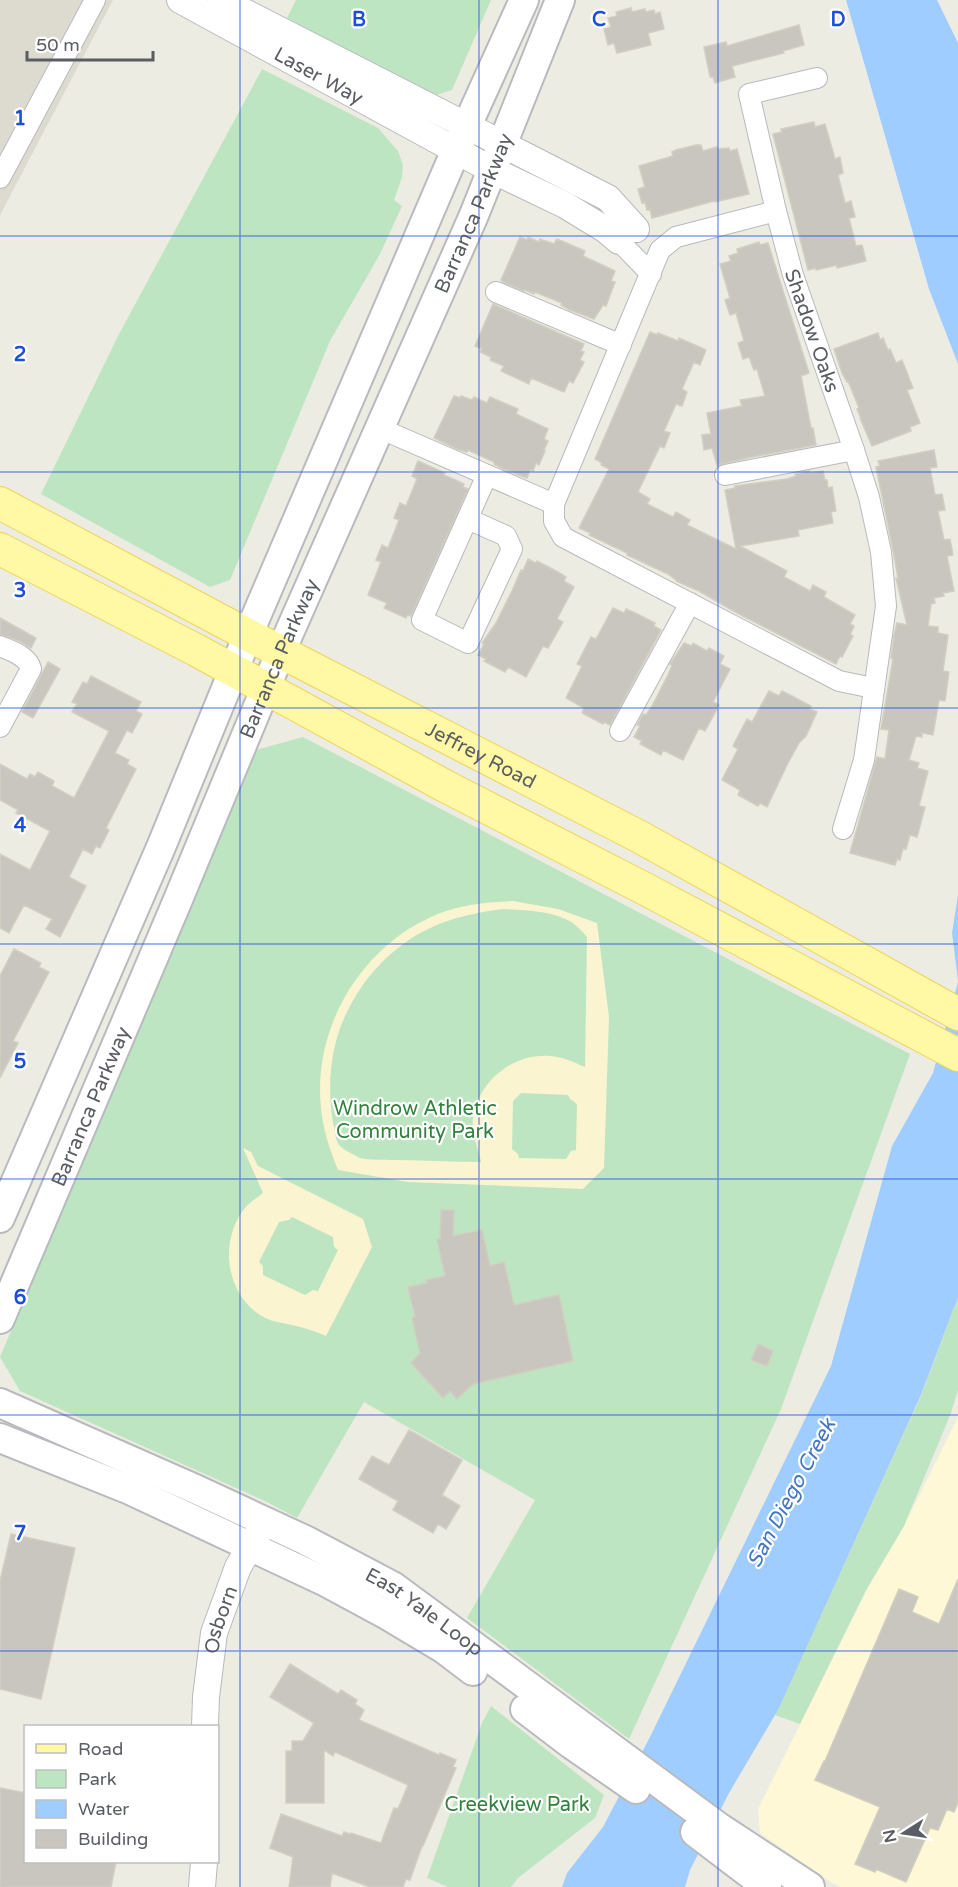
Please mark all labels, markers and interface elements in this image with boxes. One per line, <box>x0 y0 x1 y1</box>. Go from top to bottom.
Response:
text: B <box>352 8 366 32</box>
text: C <box>592 8 606 32</box>
text: D <box>830 8 846 32</box>
scale bar <box>27 24 153 62</box>
text: 50 m <box>36 34 80 56</box>
street label: Laser Way <box>270 43 367 111</box>
text: 1 <box>14 107 26 131</box>
street label: Barranca Parkway <box>430 130 519 297</box>
street label: Shadow Oaks <box>779 266 844 396</box>
text: 2 <box>14 343 26 367</box>
street label: Barranca Parkway <box>235 575 325 742</box>
text: 3 <box>14 579 26 603</box>
street label: Jeffrey Road <box>421 718 540 794</box>
text: 4 <box>14 814 27 838</box>
street label: Barranca Parkway <box>47 1023 136 1190</box>
text: 5 <box>14 1050 26 1074</box>
park label: Windrow Athletic Community Park <box>333 1097 497 1144</box>
text: 6 <box>14 1286 26 1310</box>
water label: San Diego Creek <box>742 1413 842 1572</box>
text: 7 <box>14 1522 26 1546</box>
street label: East Yale Loop <box>361 1563 488 1662</box>
street label: Osborn <box>201 1583 243 1655</box>
legend <box>24 1725 219 1863</box>
text: Road <box>78 1738 123 1760</box>
text: Park <box>78 1768 117 1790</box>
park label: Creekview Park <box>444 1793 590 1817</box>
text: Water <box>78 1798 129 1820</box>
north arrow <box>874 1803 934 1863</box>
text: Building <box>78 1828 148 1850</box>
text: N <box>879 1828 901 1844</box>

